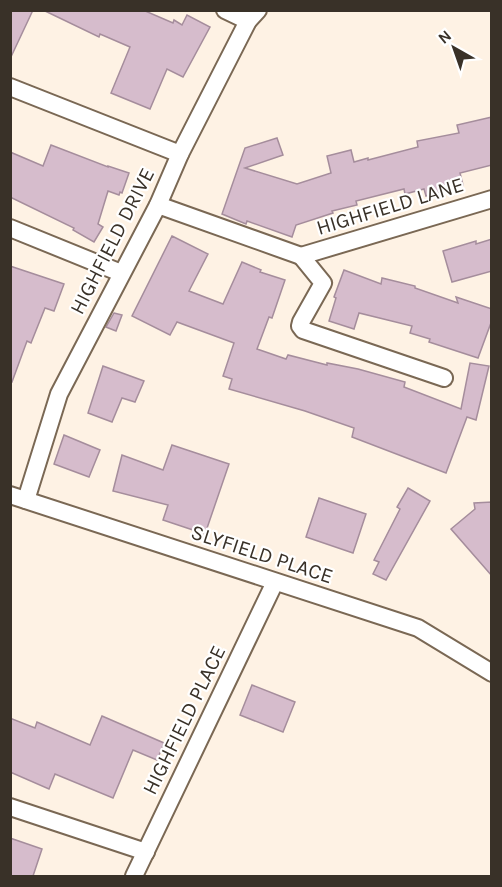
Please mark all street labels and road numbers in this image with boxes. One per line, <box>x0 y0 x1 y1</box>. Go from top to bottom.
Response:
street label: HIGHFIELD DRIVE <box>65 164 159 318</box>
street label: HIGHFIELD LANE <box>313 172 467 240</box>
street label: SLYFIELD PLACE <box>188 520 336 588</box>
street label: HIGHFIELD PLACE <box>137 641 231 799</box>

